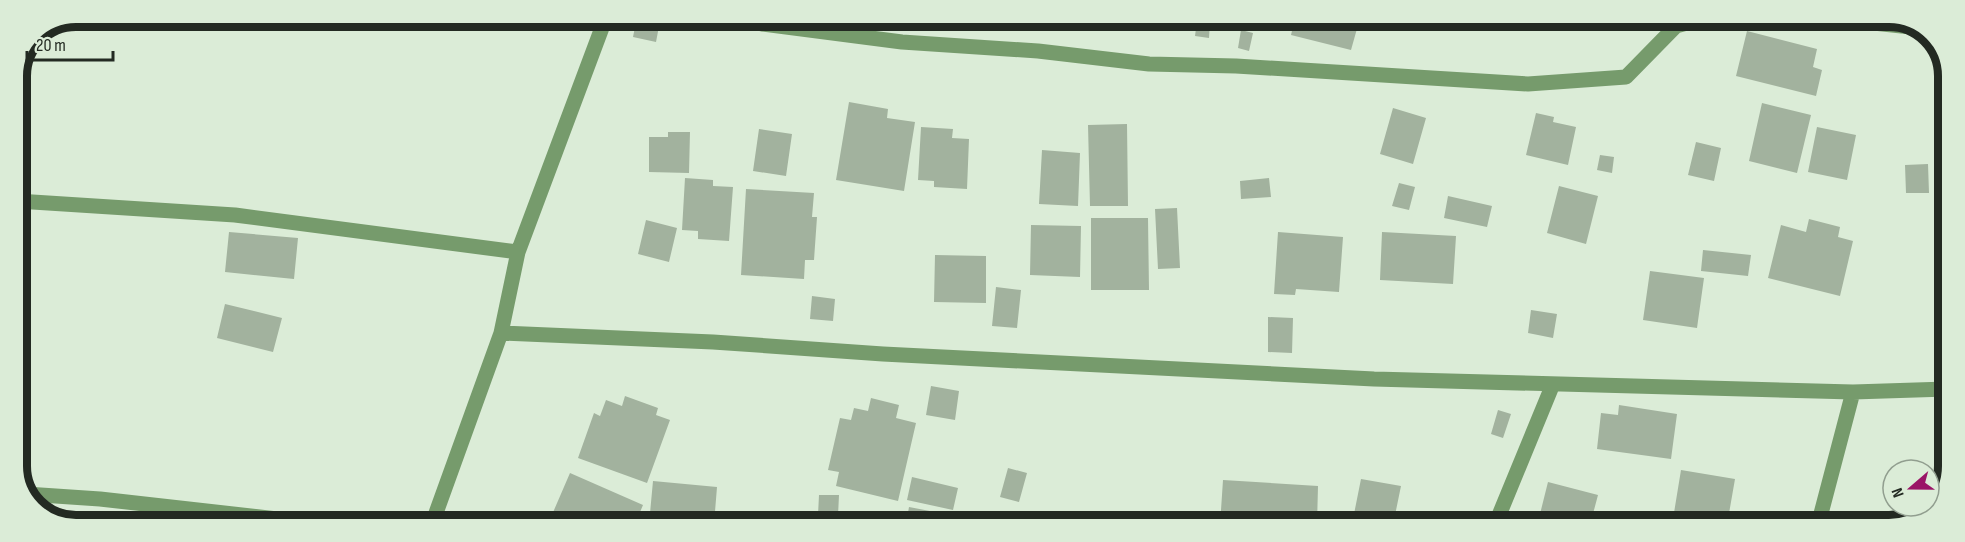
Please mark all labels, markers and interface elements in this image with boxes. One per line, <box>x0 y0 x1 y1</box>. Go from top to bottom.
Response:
scale bar <box>27 24 112 62</box>
text: 20 m <box>36 35 66 56</box>
north arrow <box>1881 458 1941 518</box>
text: N <box>1888 485 1909 500</box>

